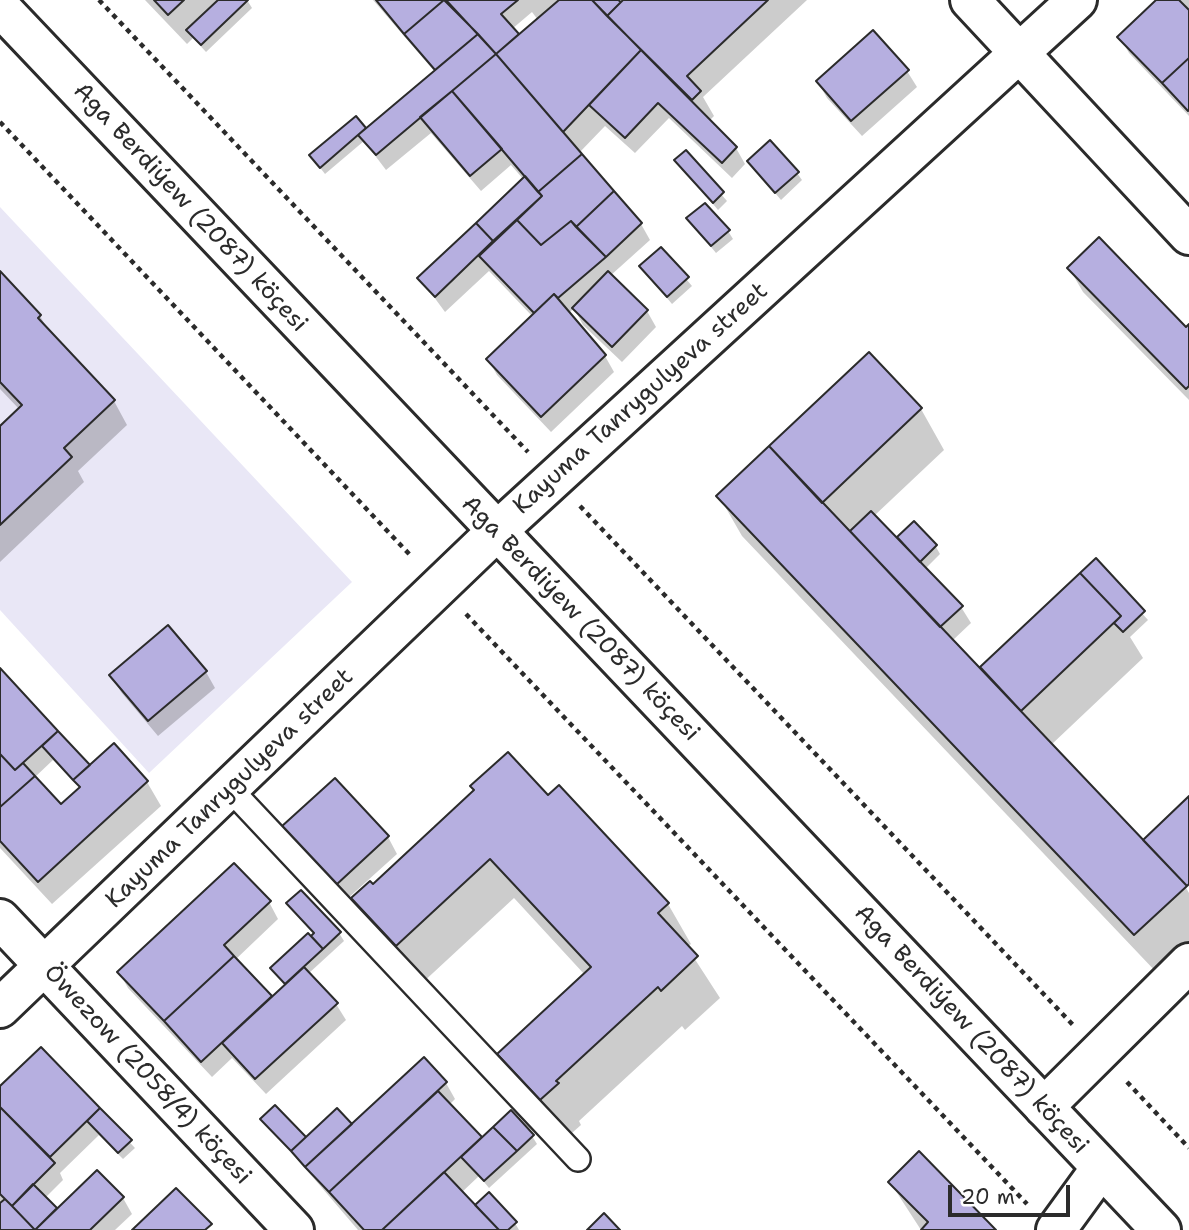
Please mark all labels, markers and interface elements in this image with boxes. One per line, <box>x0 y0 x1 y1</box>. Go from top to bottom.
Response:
street label: Aga Berdiýew (2087) köçesi <box>67 77 313 339</box>
street label: Kayuma Tanrygulyeva street <box>508 277 774 521</box>
street label: Aga Berdiýew (2087) köçesi <box>455 490 705 748</box>
street label: Kayuma Tanrygulyeva street <box>100 663 360 915</box>
street label: Aga Berdiýew (2087) köçesi <box>848 899 1094 1161</box>
street label: Öwezow (2058/4) köçesi <box>37 959 257 1191</box>
scale bar <box>951 1170 1074 1214</box>
text: 20 m <box>961 1183 1015 1211</box>

